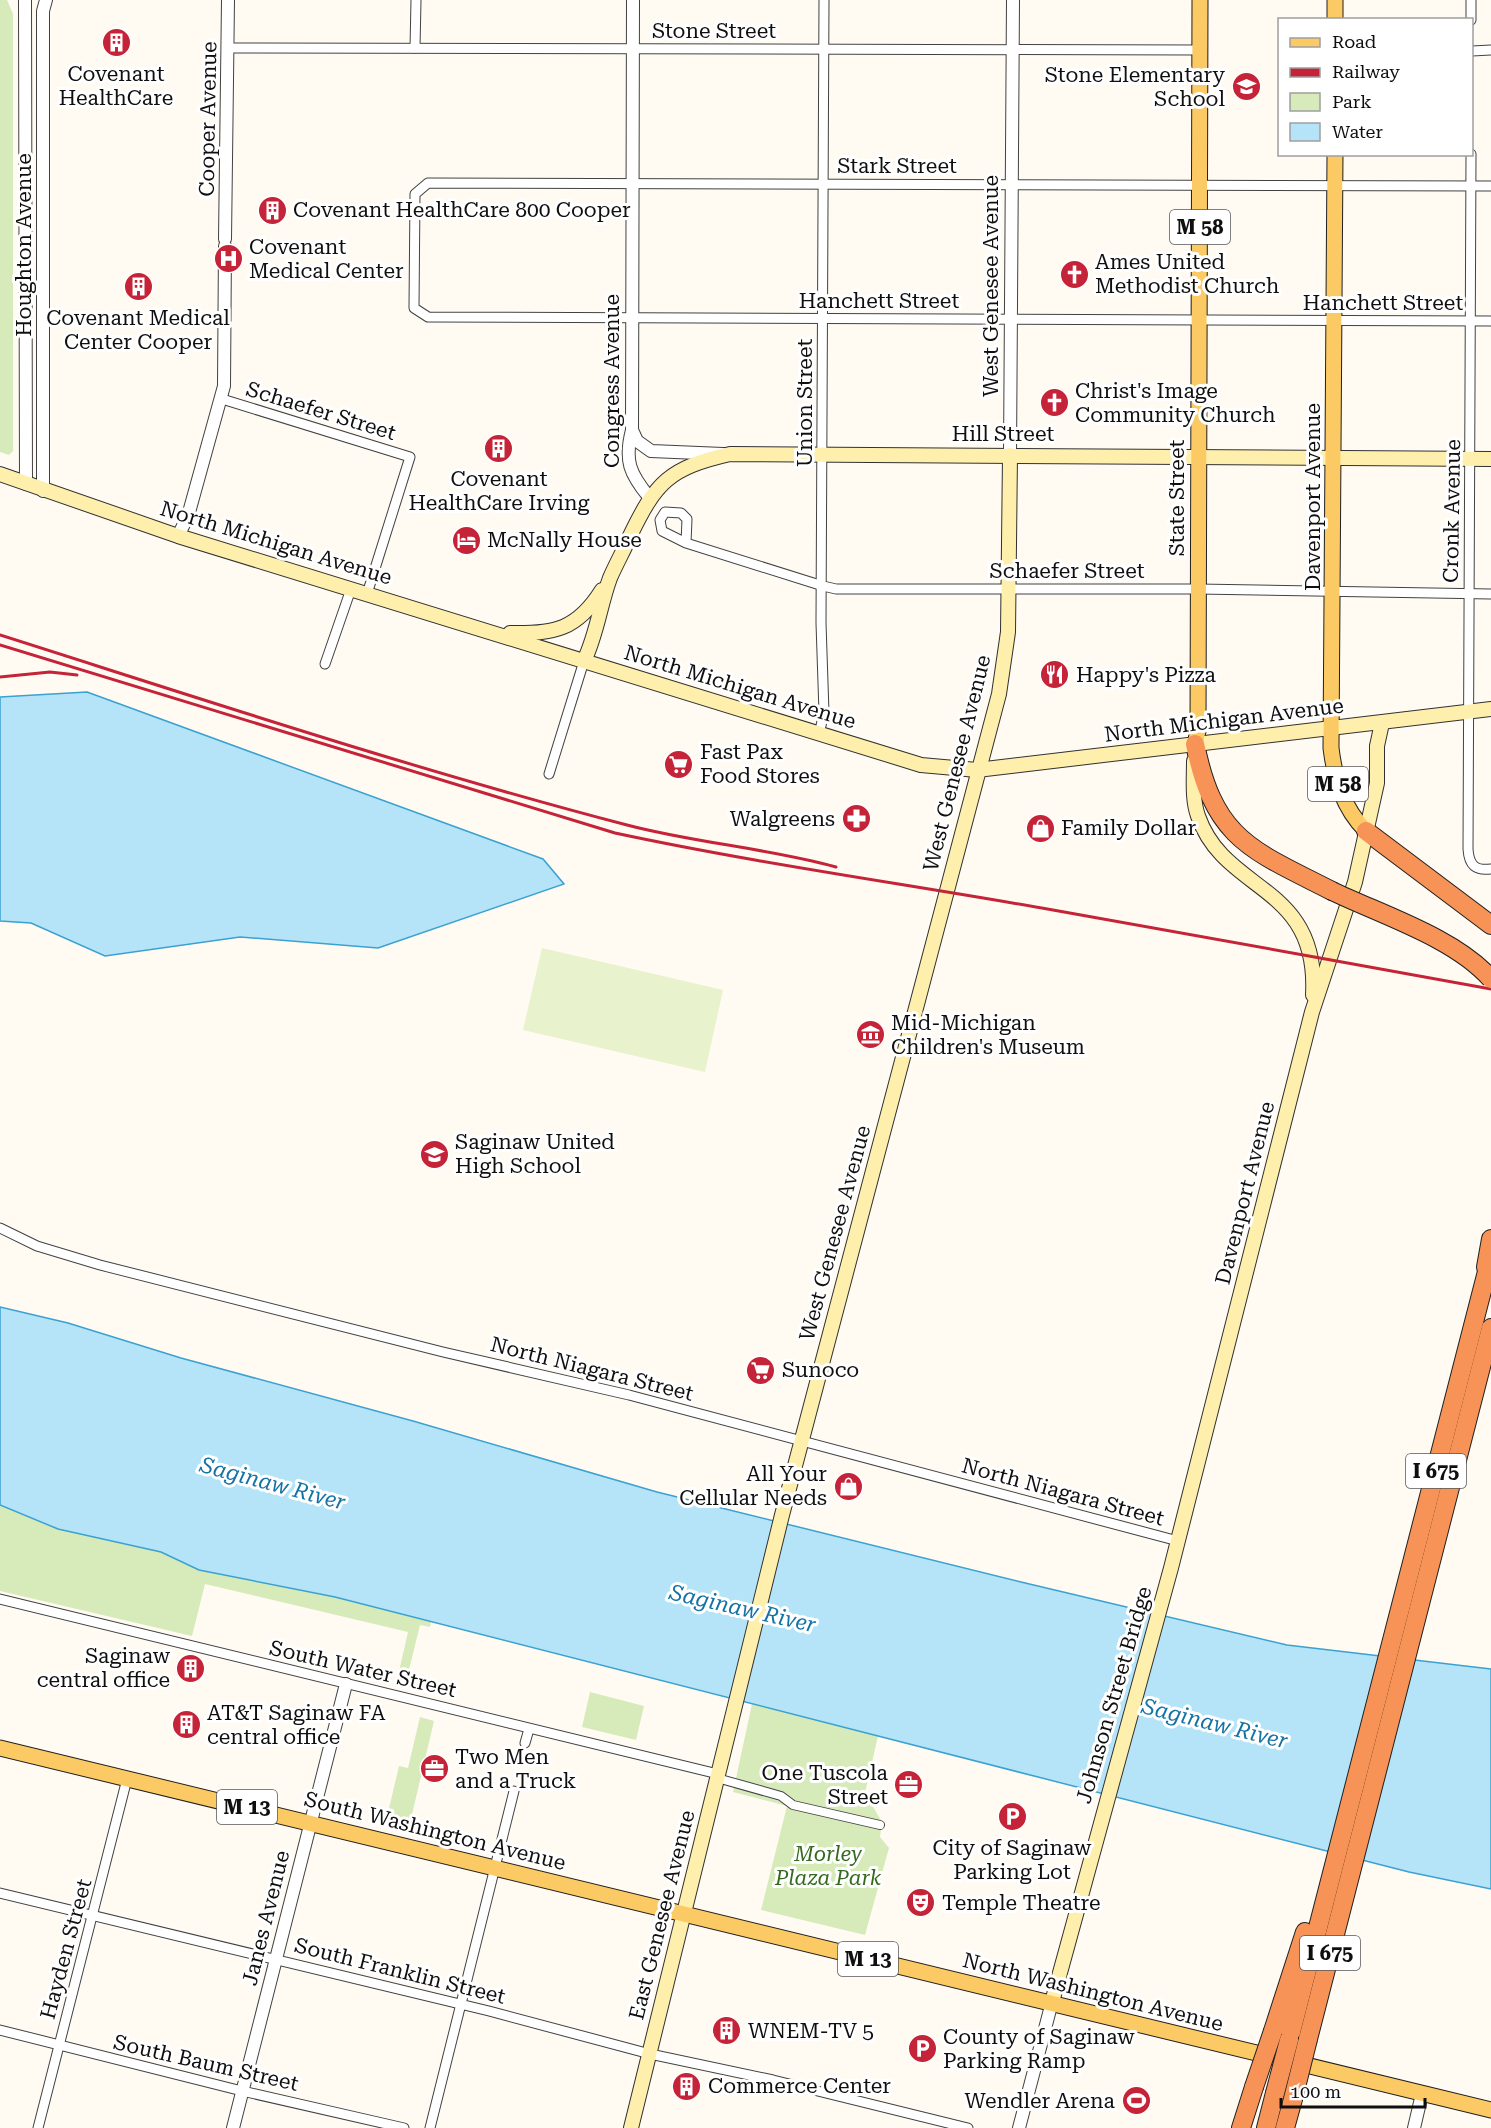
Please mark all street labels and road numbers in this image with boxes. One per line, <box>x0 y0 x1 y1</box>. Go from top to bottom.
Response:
street label: Stone Street <box>652 19 776 43</box>
street label: Cooper Avenue <box>195 41 221 197</box>
street label: Houghton Avenue <box>12 153 36 337</box>
street label: Stark Street <box>837 154 957 178</box>
street label: West Genesee Avenue <box>979 175 1003 397</box>
road number: M 58 <box>1170 210 1230 244</box>
street label: Hanchett Street <box>799 289 959 313</box>
street label: Hanchett Street <box>1303 291 1463 315</box>
street label: Congress Avenue <box>600 294 624 468</box>
street label: Union Street <box>793 339 817 467</box>
street label: Schaefer Street <box>243 377 399 445</box>
street label: Davenport Avenue <box>1301 403 1325 591</box>
street label: Hill Street <box>952 422 1055 446</box>
street label: Cronk Avenue <box>1439 439 1465 583</box>
street label: State Street <box>1165 440 1189 556</box>
street label: North Michigan Avenue <box>157 496 395 590</box>
street label: Schaefer Street <box>989 559 1145 583</box>
street label: North Michigan Avenue <box>621 640 859 734</box>
street label: West Genesee Avenue <box>918 652 996 874</box>
street label: North Michigan Avenue <box>1103 693 1345 747</box>
road number: M 58 <box>1308 767 1368 801</box>
street label: Davenport Avenue <box>1211 1099 1279 1287</box>
street label: West Genesee Avenue <box>795 1123 875 1343</box>
street label: North Niagara Street <box>488 1332 696 1406</box>
street label: North Niagara Street <box>959 1453 1167 1531</box>
road number: I 675 <box>1406 1454 1466 1488</box>
street label: Johnson Street Bridge <box>1072 1584 1156 1806</box>
street label: South Water Street <box>267 1636 459 1702</box>
street label: South Washington Avenue <box>302 1787 568 1875</box>
road number: M 13 <box>217 1790 277 1824</box>
street label: East Genesee Avenue <box>624 1808 700 2022</box>
street label: Janes Avenue <box>238 1848 294 1988</box>
street label: Hayden Street <box>36 1876 96 2022</box>
street label: South Franklin Street <box>292 1933 508 2009</box>
road number: I 675 <box>1300 1936 1360 1970</box>
road number: M 13 <box>838 1942 898 1976</box>
street label: North Washington Avenue <box>960 1948 1226 2036</box>
street label: South Baum Street <box>111 2030 301 2096</box>

